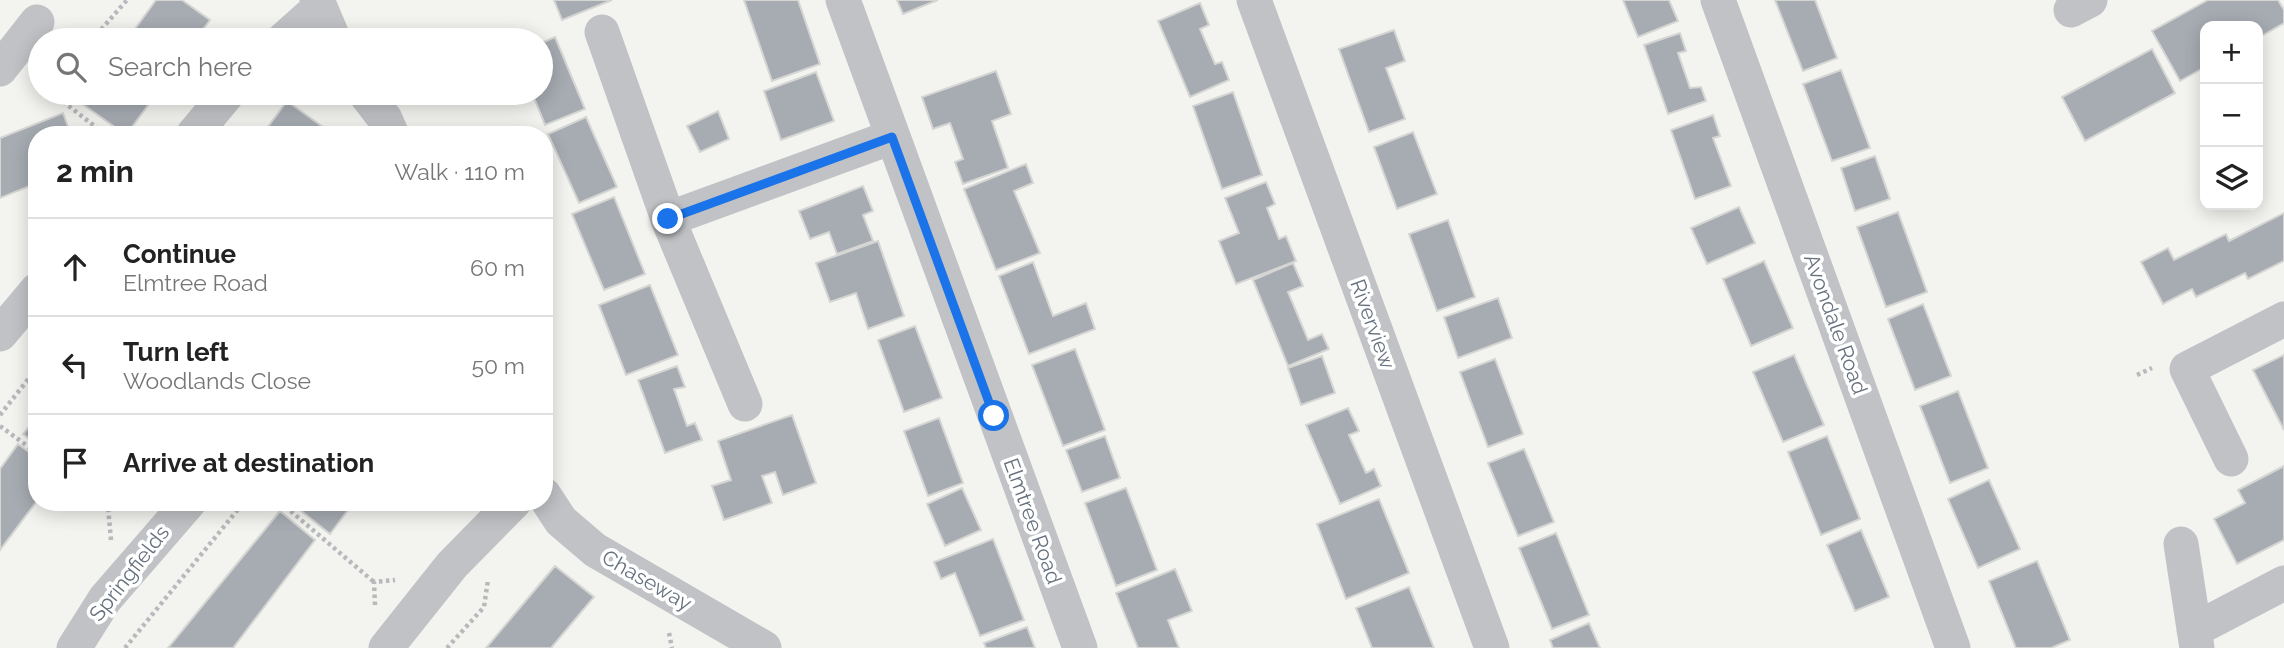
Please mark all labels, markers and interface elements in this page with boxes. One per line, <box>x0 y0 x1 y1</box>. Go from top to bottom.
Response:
map controls <box>2200 21 2263 210</box>
button: + <box>2200 21 2263 84</box>
search box <box>28 28 553 105</box>
icon: search <box>52 48 90 86</box>
text: Search here <box>108 52 252 82</box>
button: − <box>2200 84 2263 147</box>
button: layers <box>2200 147 2263 210</box>
text: 2 min <box>56 154 134 189</box>
text: Walk · 110 m <box>394 158 525 185</box>
route end <box>652 203 683 234</box>
text: Continue <box>123 239 236 269</box>
icon: ahead <box>56 248 94 286</box>
street label: Avondale Road <box>1799 251 1873 397</box>
text: 60 m <box>470 254 525 281</box>
text: Elmtree Road <box>123 269 268 296</box>
street label: Riverview <box>1345 276 1401 372</box>
text: Turn left <box>123 337 229 367</box>
icon: left <box>56 346 94 384</box>
text: 50 m <box>471 352 525 379</box>
text: Woodlands Close <box>123 367 311 394</box>
route start <box>978 400 1009 431</box>
icon: arrive <box>56 444 94 482</box>
text: Arrive at destination <box>123 448 374 478</box>
street label: Elmtree Road <box>999 455 1067 587</box>
street label: Springfields <box>84 520 174 626</box>
street label: Chaseway <box>598 544 696 616</box>

